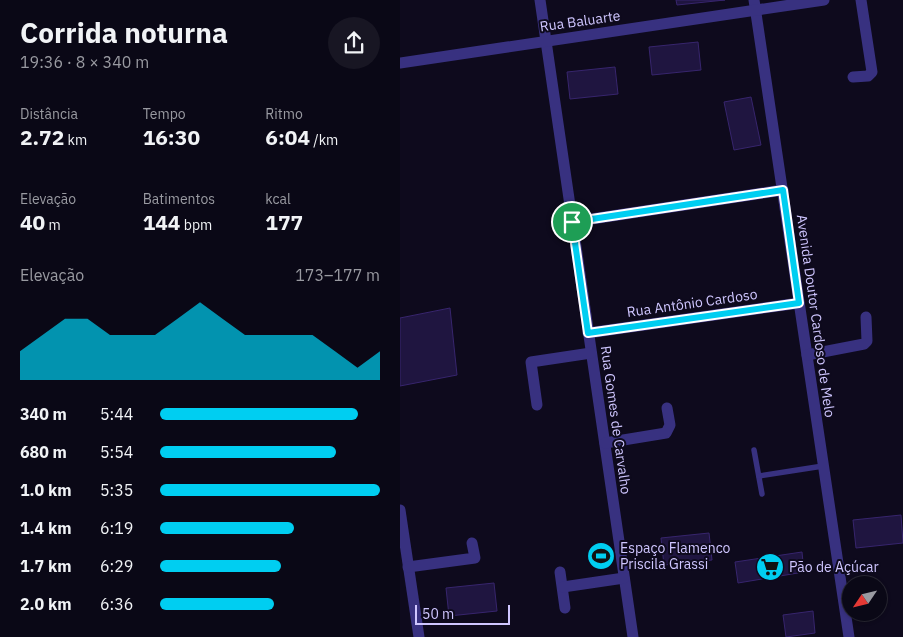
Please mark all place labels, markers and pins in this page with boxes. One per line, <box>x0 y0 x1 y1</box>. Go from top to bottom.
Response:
pin <box>551 201 593 243</box>
place label: Espaço Flamenco Priscila Grassi <box>620 539 731 573</box>
sports icon: Espaço Flamenco Priscila Grassi <box>586 541 616 571</box>
supermarket icon: Pão de Açúcar <box>755 552 785 582</box>
place label: Pão de Açúcar <box>789 558 879 576</box>

